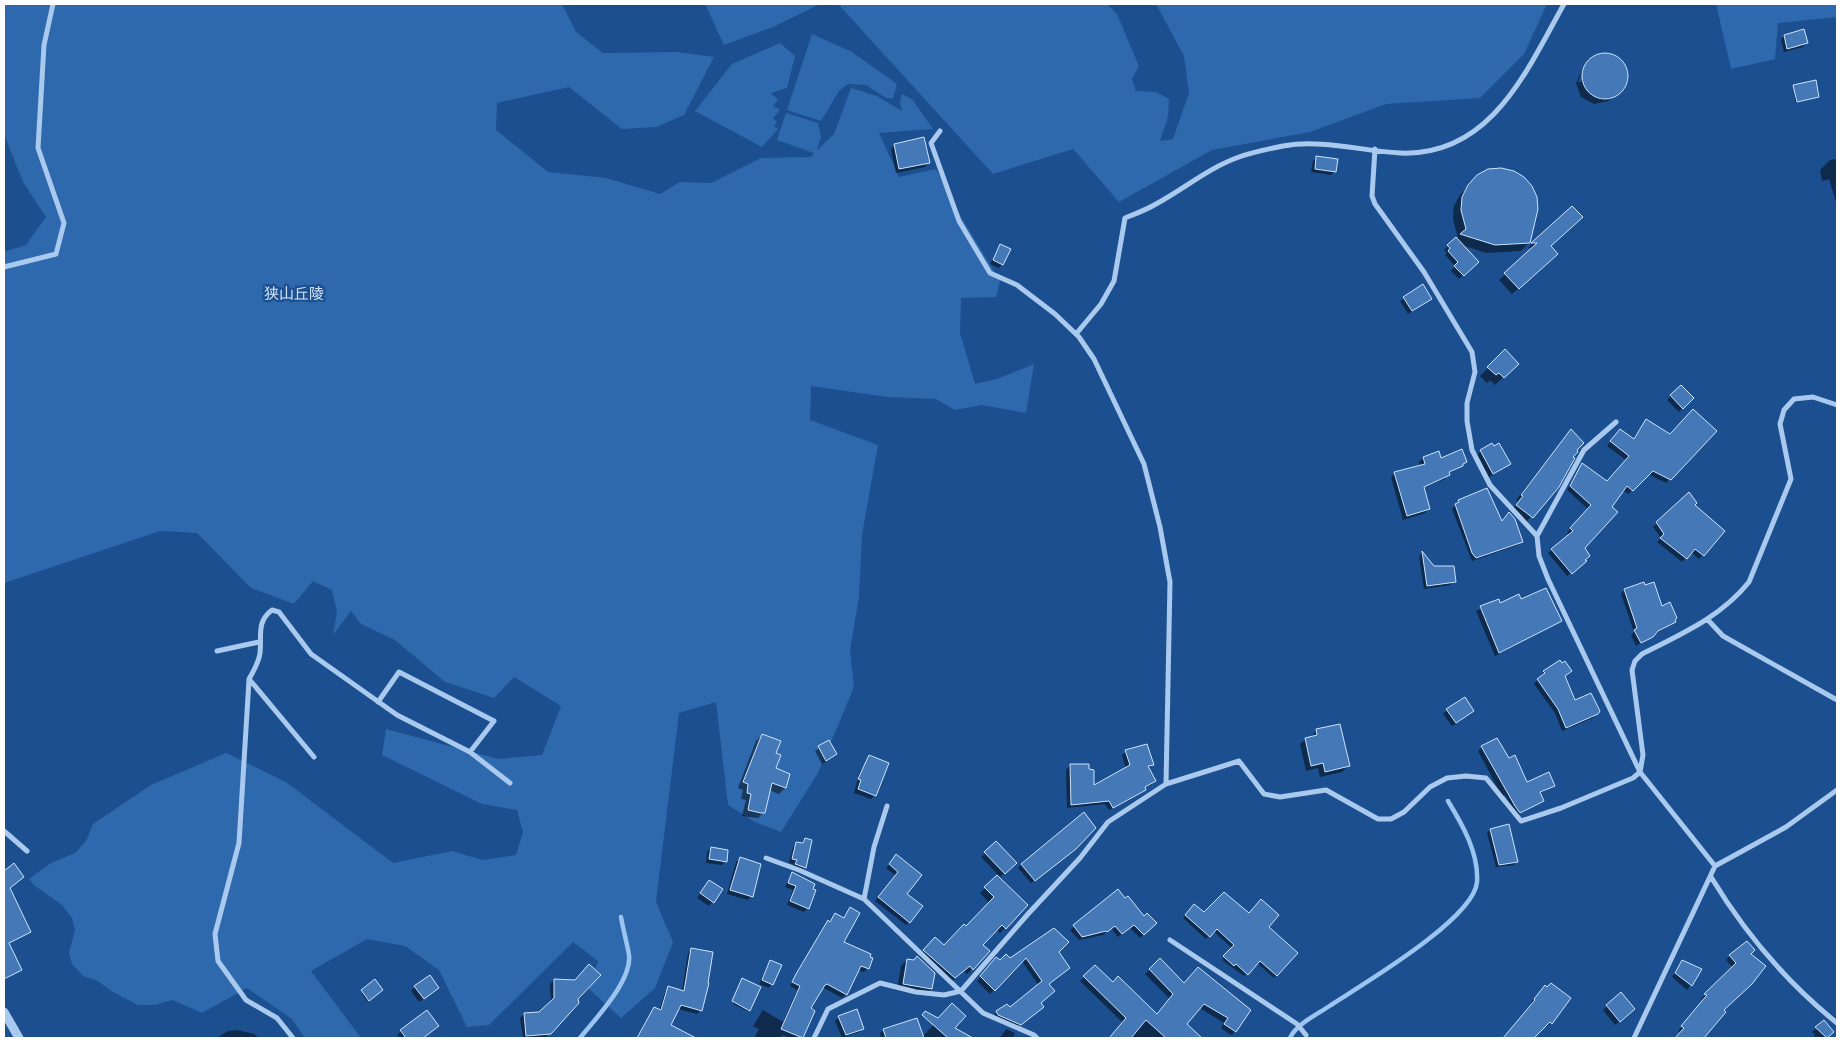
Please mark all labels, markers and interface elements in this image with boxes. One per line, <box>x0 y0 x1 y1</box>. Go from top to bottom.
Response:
park label: 狭山丘陵 <box>264 285 324 302</box>

